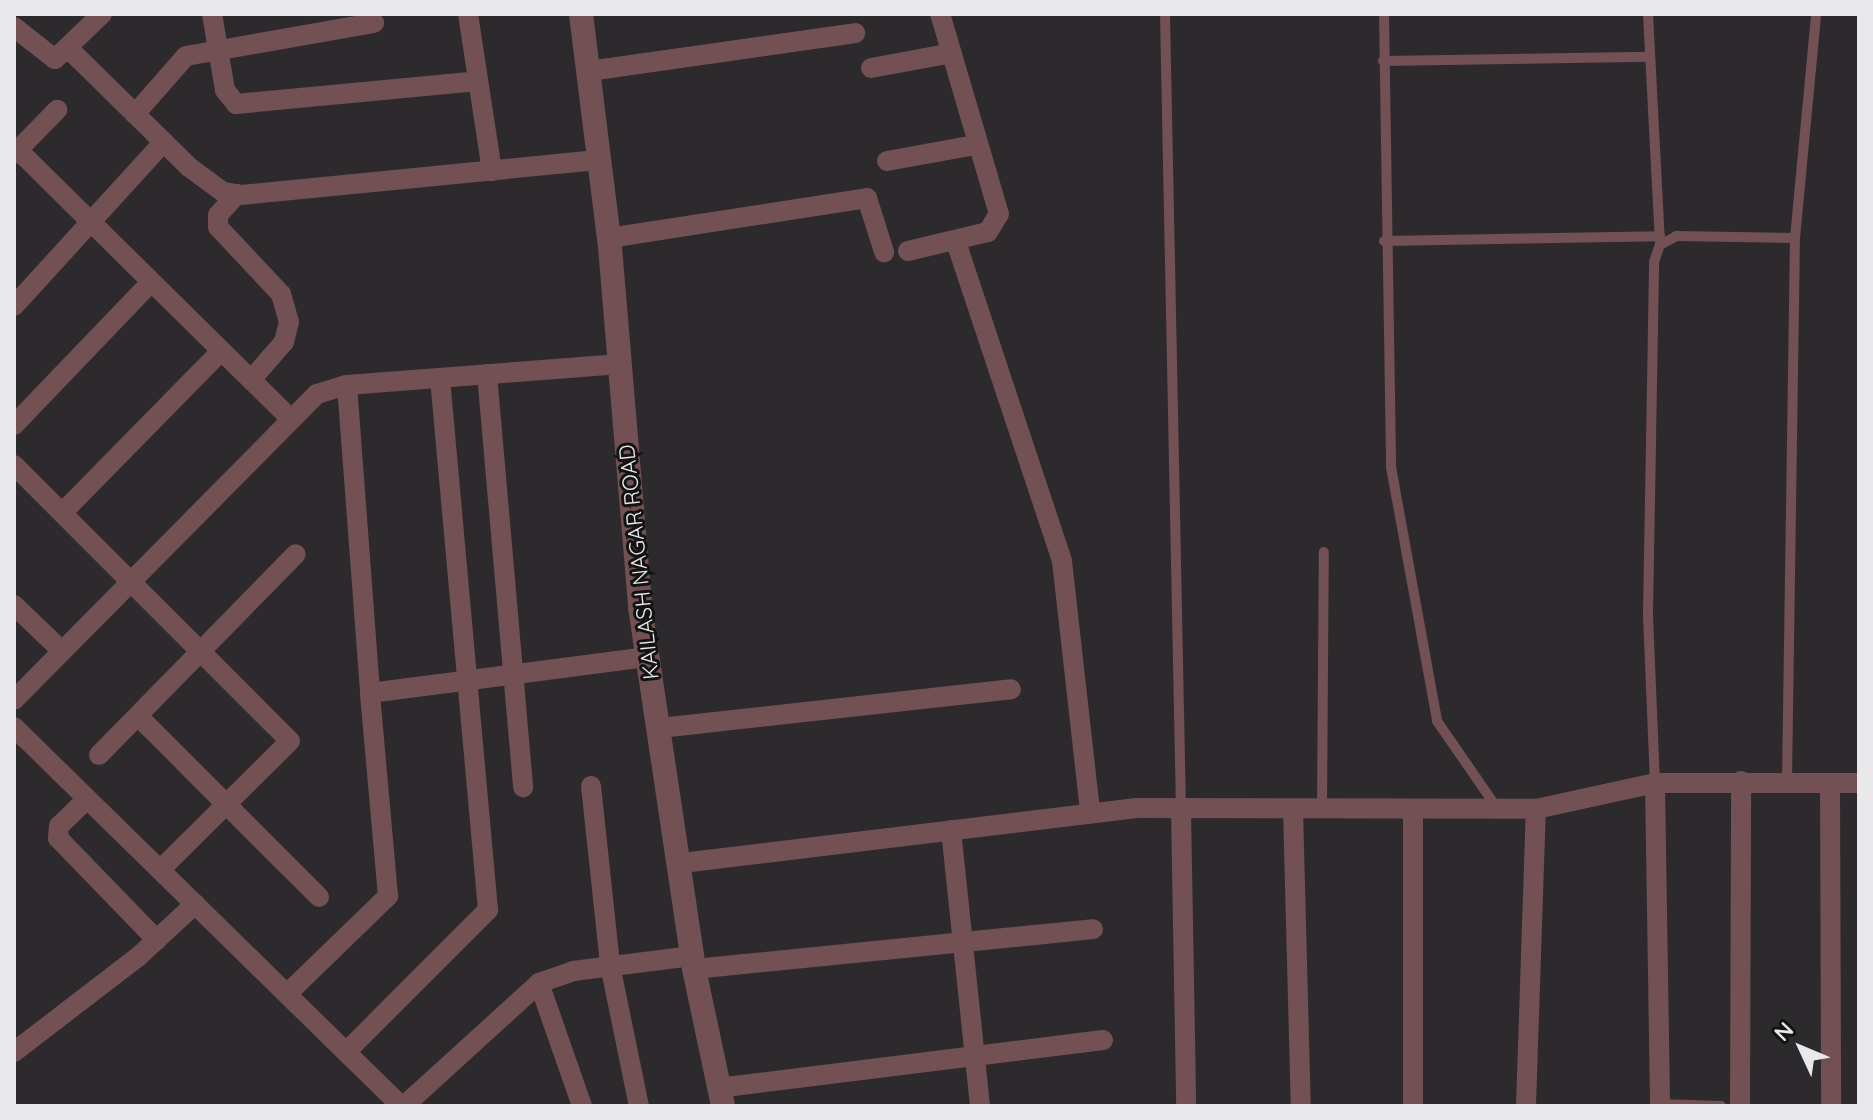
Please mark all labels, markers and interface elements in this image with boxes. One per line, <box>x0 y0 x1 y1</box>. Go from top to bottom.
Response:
street label: KAILASH NAGAR ROAD <box>614 443 664 681</box>
north arrow <box>1761 1008 1841 1088</box>
text: N <box>1768 1016 1799 1047</box>

